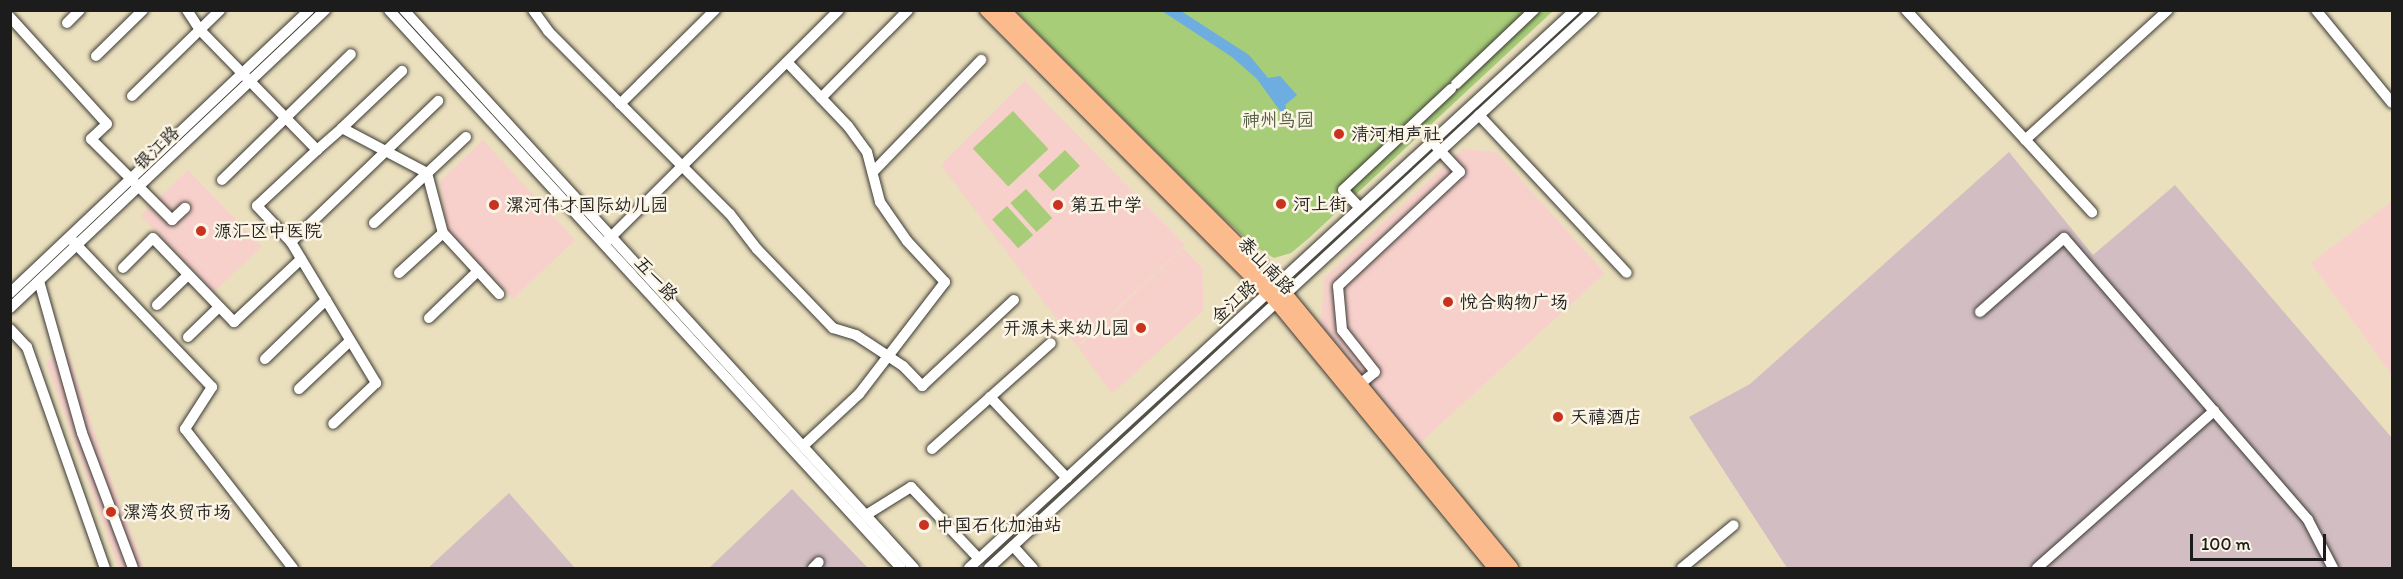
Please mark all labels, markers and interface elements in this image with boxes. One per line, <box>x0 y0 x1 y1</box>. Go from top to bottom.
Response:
park label: 神州鸟园 <box>1242 109 1314 131</box>
street label: 银江路 <box>130 121 184 175</box>
place label: 清河相声社 <box>1351 123 1441 145</box>
marker: 清河相声社 <box>1332 127 1346 141</box>
place label: 河上街 <box>1293 193 1347 215</box>
place label: 漯河伟才国际幼儿园 <box>506 194 668 216</box>
place label: 第五中学 <box>1070 194 1142 216</box>
marker: 河上街 <box>1274 197 1288 211</box>
marker: 漯河伟才国际幼儿园 <box>487 198 501 212</box>
marker: 第五中学 <box>1051 198 1065 212</box>
place label: 源汇区中医院 <box>214 220 322 242</box>
marker: 源汇区中医院 <box>192 222 210 240</box>
street label: 泰山南路 <box>1233 233 1299 299</box>
street label: 五一路 <box>630 252 682 306</box>
street label: 金江路 <box>1207 276 1261 328</box>
place label: 悦合购物广场 <box>1460 291 1568 313</box>
marker: 悦合购物广场 <box>1441 295 1455 309</box>
place label: 开源未来幼儿园 <box>1003 317 1129 339</box>
marker: 开源未来幼儿园 <box>1134 321 1148 335</box>
place label: 天禧酒店 <box>1570 406 1642 428</box>
marker: 天禧酒店 <box>1551 410 1565 424</box>
place label: 漯湾农贸市场 <box>123 501 231 523</box>
marker: 漯湾农贸市场 <box>104 505 118 519</box>
place label: 中国石化加油站 <box>936 514 1062 536</box>
marker: 中国石化加油站 <box>917 518 931 532</box>
scale bar <box>2193 522 2330 560</box>
text: 100 m <box>2201 533 2251 555</box>

